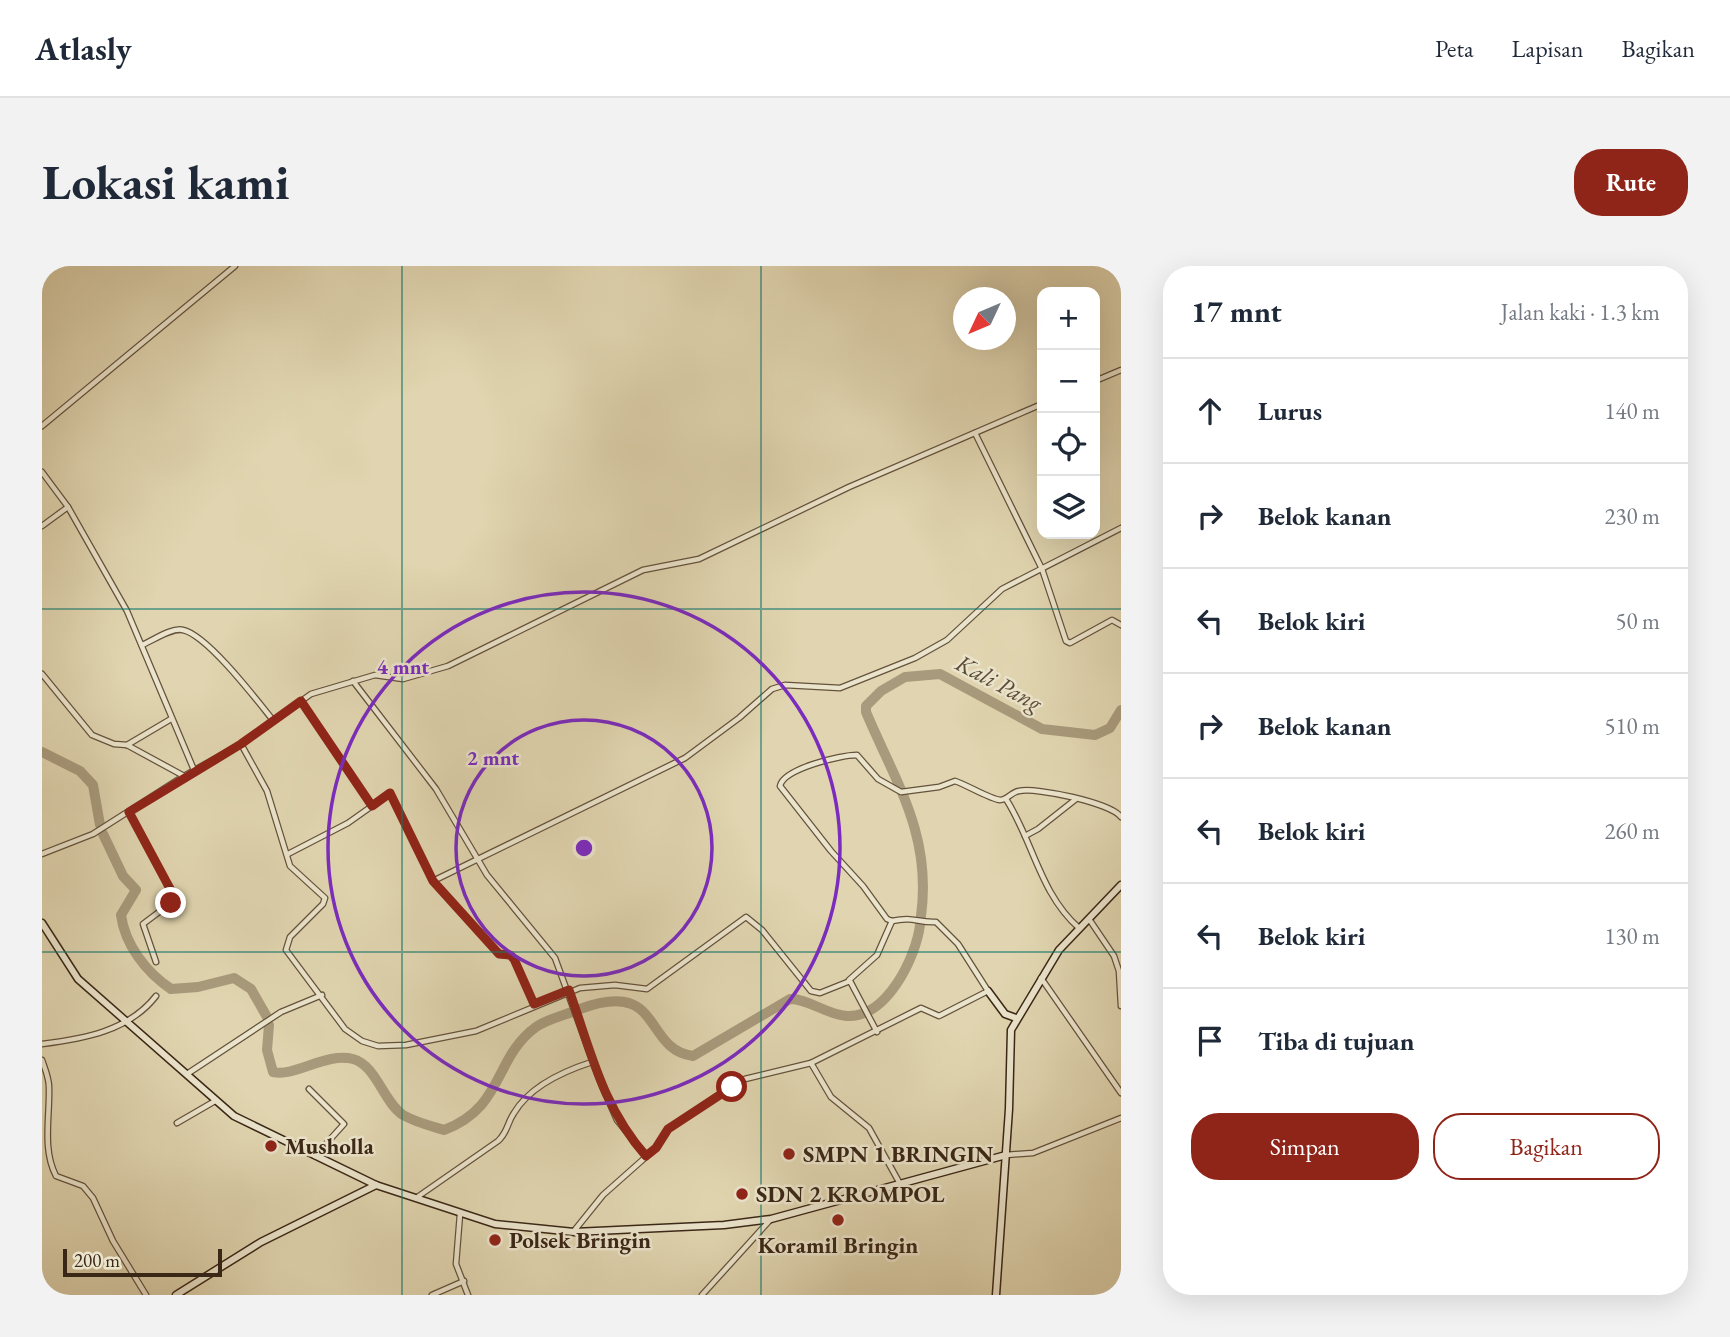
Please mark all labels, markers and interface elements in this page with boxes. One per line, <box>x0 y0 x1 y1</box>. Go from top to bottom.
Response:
text: Atlasly <box>35 27 132 70</box>
text: Peta <box>1435 33 1474 64</box>
text: Lapisan <box>1512 33 1584 64</box>
text: Bagikan <box>1622 33 1695 64</box>
button: Rute <box>1574 149 1688 216</box>
text: Lokasi kami <box>42 150 290 214</box>
north arrow <box>953 287 1016 350</box>
map controls <box>1037 287 1100 539</box>
button: + <box>1037 287 1100 350</box>
text: 17 mnt <box>1191 292 1282 331</box>
text: Jalan kaki · 1.3 km <box>1501 297 1660 327</box>
button: − <box>1037 350 1100 413</box>
icon: ahead <box>1191 392 1229 430</box>
text: Lurus <box>1258 394 1322 428</box>
text: 140 m <box>1604 396 1660 426</box>
button: locate <box>1037 413 1100 476</box>
button: layers <box>1037 476 1100 539</box>
icon: right <box>1191 497 1229 535</box>
text: Belok kanan <box>1258 499 1392 533</box>
text: 230 m <box>1604 501 1660 531</box>
icon: left <box>1191 602 1229 640</box>
text: Belok kiri <box>1258 604 1365 638</box>
text: 50 m <box>1615 606 1660 636</box>
water label: Kali Pang <box>950 647 1049 719</box>
text: 4 mnt <box>377 653 429 680</box>
icon: right <box>1191 707 1229 745</box>
text: Belok kanan <box>1258 709 1392 743</box>
text: 510 m <box>1604 711 1660 741</box>
text: 2 mnt <box>467 744 519 771</box>
icon: left <box>1191 812 1229 850</box>
text: Belok kiri <box>1258 814 1365 848</box>
text: 260 m <box>1604 816 1660 846</box>
centre of rings <box>572 836 596 860</box>
route end <box>155 887 186 918</box>
icon: left <box>1191 917 1229 955</box>
text: Belok kiri <box>1258 919 1365 953</box>
text: 130 m <box>1604 921 1660 951</box>
icon: arrive <box>1191 1022 1229 1060</box>
text: Tiba di tujuan <box>1258 1024 1414 1058</box>
route start <box>716 1071 747 1102</box>
button: Simpan <box>1191 1113 1419 1180</box>
button: Bagikan <box>1433 1113 1660 1180</box>
place label: Musholla <box>285 1131 375 1161</box>
marker: Musholla <box>263 1138 279 1154</box>
place label: SMPN 1 BRINGIN <box>803 1139 994 1169</box>
marker: SMPN 1 BRINGIN <box>781 1146 797 1162</box>
place label: SDN 2 KROMPOL <box>756 1179 945 1209</box>
marker: SDN 2 KROMPOL <box>734 1186 750 1202</box>
marker: Koramil Bringin <box>830 1212 846 1228</box>
place label: Polsek Bringin <box>509 1225 651 1255</box>
place label: Koramil Bringin <box>758 1230 918 1260</box>
marker: Polsek Bringin <box>487 1232 503 1248</box>
scale bar <box>63 1246 222 1278</box>
text: 200 m <box>74 1248 120 1273</box>

